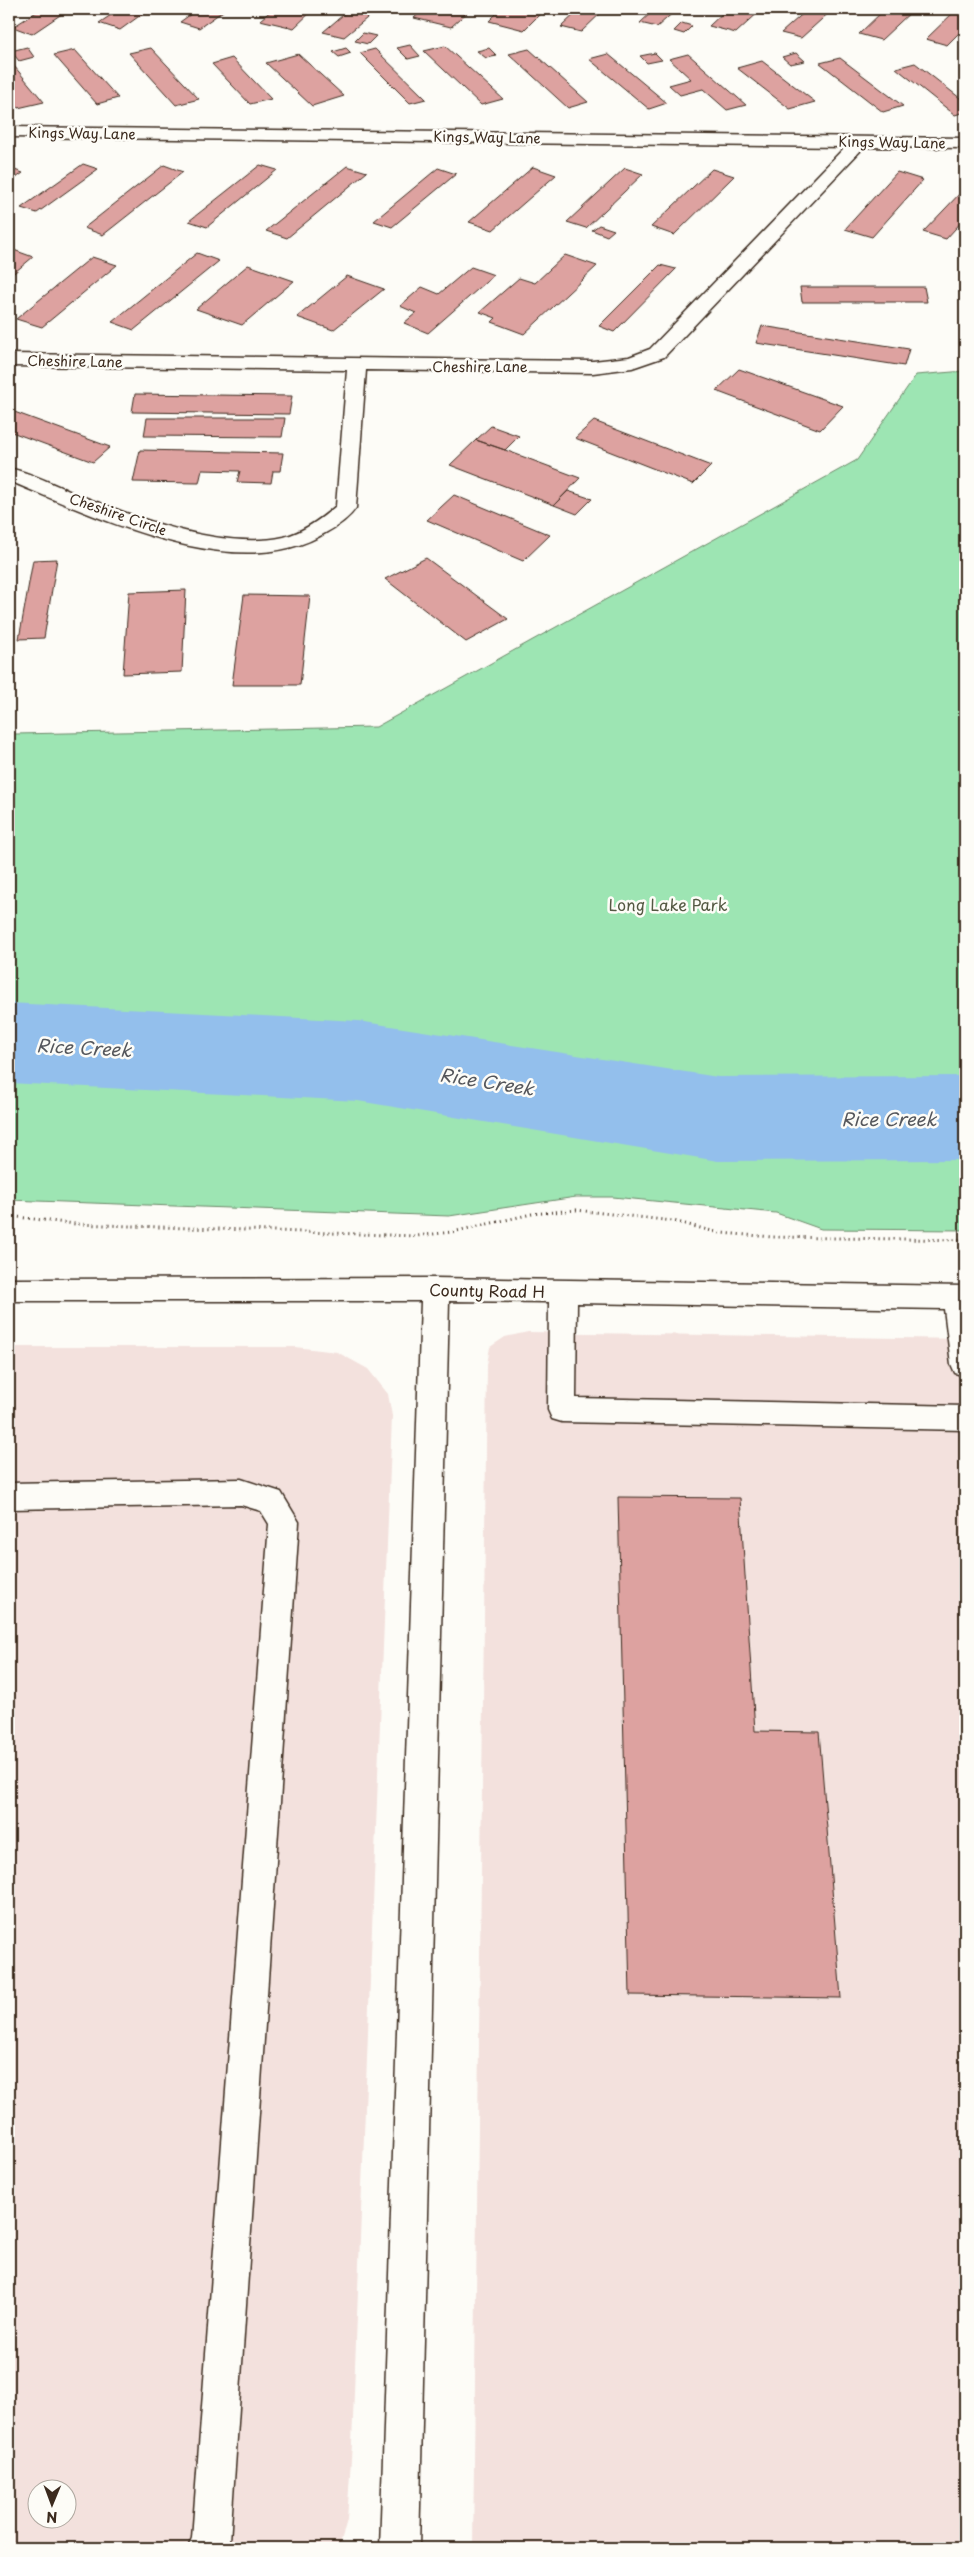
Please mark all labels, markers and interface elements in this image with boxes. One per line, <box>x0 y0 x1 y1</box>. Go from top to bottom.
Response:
street label: Kings Way Lane <box>28 122 136 144</box>
street label: Kings Way Lane <box>433 126 541 148</box>
street label: Kings Way Lane <box>838 131 946 153</box>
street label: Cheshire Lane <box>27 350 123 372</box>
street label: Cheshire Lane <box>432 356 528 377</box>
street label: Cheshire Circle <box>67 488 169 540</box>
park label: Long Lake Park <box>609 892 728 916</box>
water label: Rice Creek <box>36 1031 133 1063</box>
water label: Rice Creek <box>438 1060 537 1102</box>
water label: Rice Creek <box>842 1105 937 1132</box>
street label: County Road H <box>429 1277 545 1303</box>
north arrow <box>28 2480 78 2530</box>
text: N <box>46 2507 57 2528</box>

